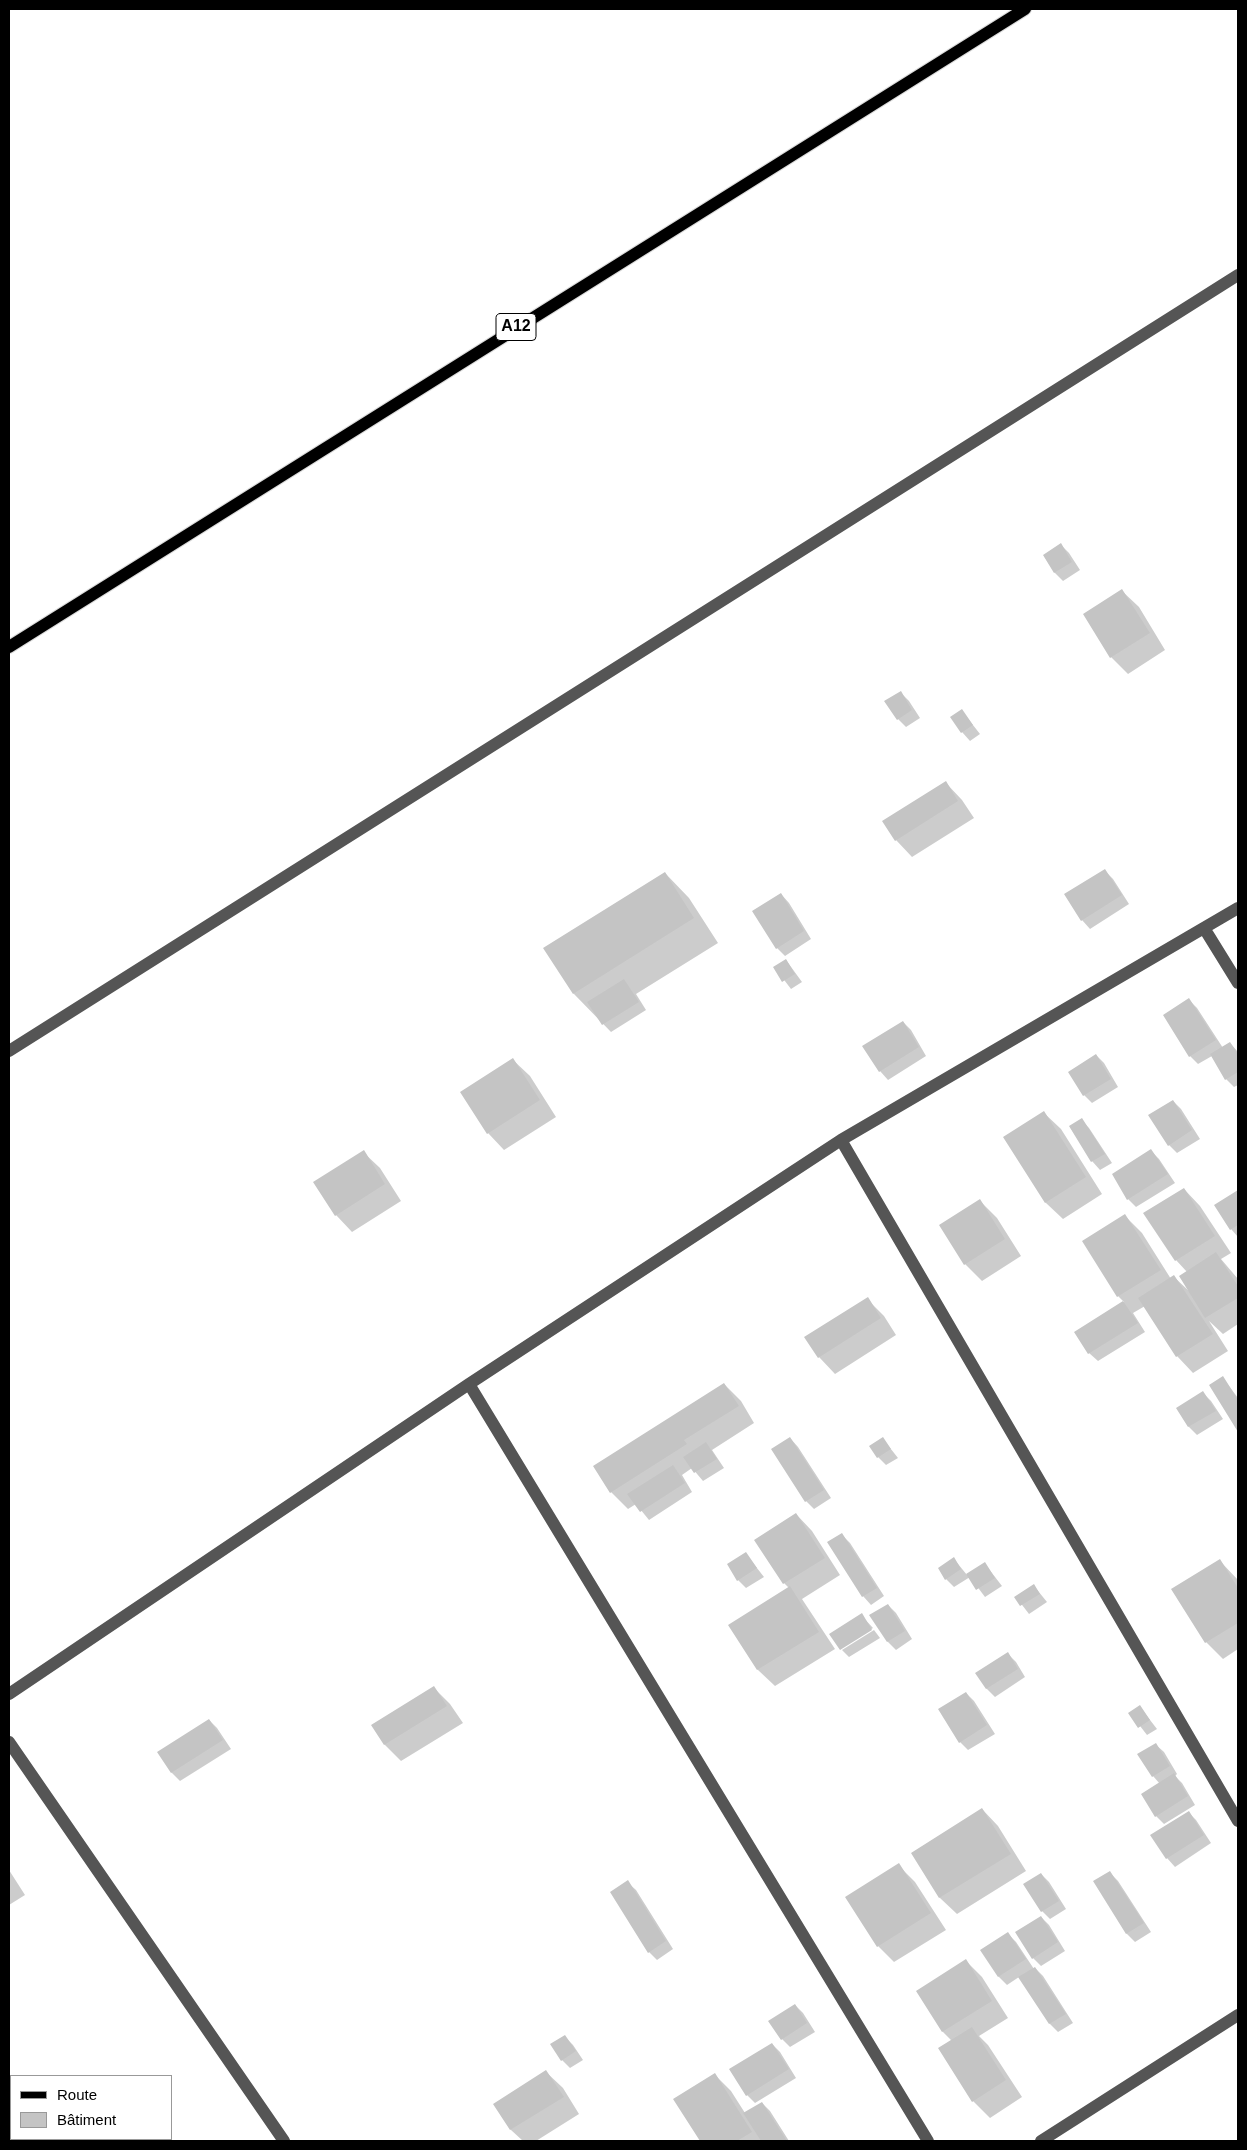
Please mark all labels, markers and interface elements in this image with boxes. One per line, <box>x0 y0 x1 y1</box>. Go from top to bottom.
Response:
road number: A12 <box>496 314 536 341</box>
legend <box>10 2075 172 2140</box>
text: Route <box>57 2086 97 2103</box>
text: Bâtiment <box>57 2111 116 2128</box>

